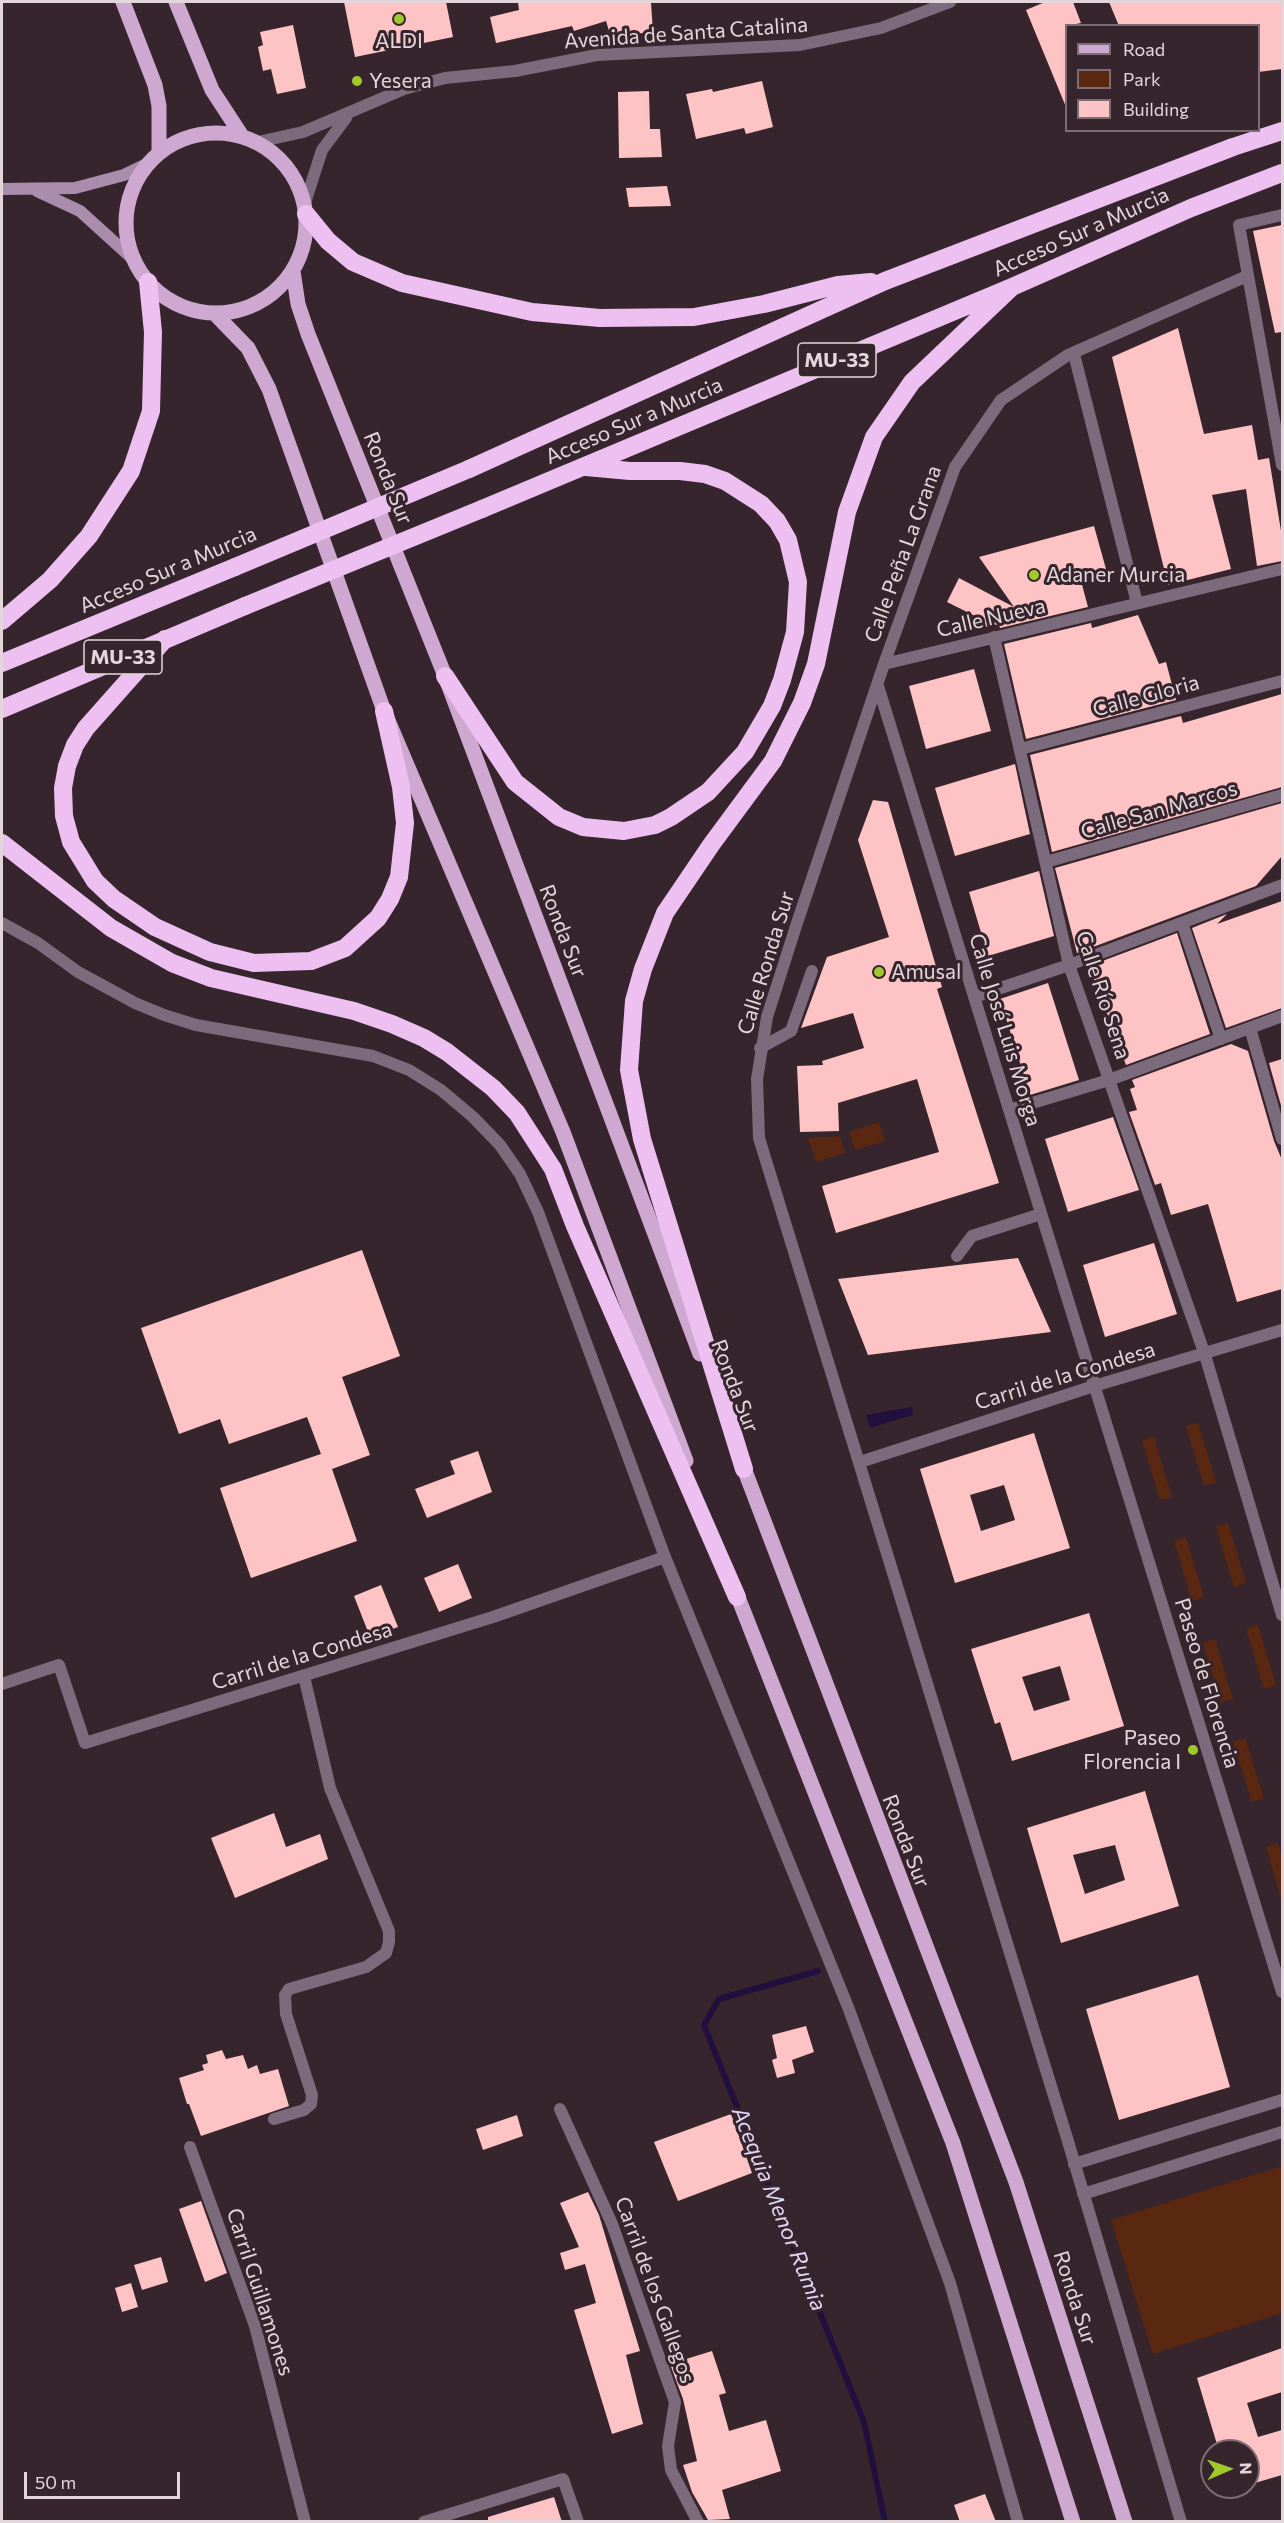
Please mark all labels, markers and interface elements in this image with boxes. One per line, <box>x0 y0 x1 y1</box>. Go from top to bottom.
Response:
marker: ALDI <box>392 12 406 26</box>
street label: Avenida de Santa Catalina <box>563 12 809 54</box>
legend <box>1065 24 1260 132</box>
place label: ALDI <box>375 28 423 54</box>
text: Road <box>1123 38 1165 60</box>
place label: Yesera <box>369 68 432 94</box>
text: Park <box>1123 68 1161 90</box>
marker: Yesera <box>350 74 364 88</box>
text: Building <box>1123 98 1189 120</box>
street label: Acceso Sur a Murcia <box>989 182 1173 282</box>
road number: MU-33 <box>798 343 876 377</box>
street label: Acceso Sur a Murcia <box>542 372 726 470</box>
street label: Ronda Sur <box>358 428 418 528</box>
street label: Calle Peña La Grana <box>859 462 947 646</box>
street label: Acceso Sur a Murcia <box>76 521 260 619</box>
place label: Adaner Murcia <box>1046 562 1185 588</box>
marker: Adaner Murcia <box>1027 568 1041 582</box>
street label: Calle Nueva <box>934 593 1048 643</box>
road number: MU-33 <box>84 640 162 674</box>
street label: Calle Gloria <box>1090 670 1202 722</box>
street label: Calle San Marcos <box>1078 776 1240 844</box>
street label: Ronda Sur <box>534 881 592 981</box>
street label: Calle Ronda Sur <box>732 888 800 1038</box>
street label: Calle Río Sena <box>1070 928 1136 1062</box>
street label: Calle José Luis Morga <box>964 931 1046 1129</box>
place label: Amusal <box>891 959 961 985</box>
marker: Amusal <box>872 965 886 979</box>
street label: Ronda Sur <box>706 1336 764 1436</box>
street label: Carril de la Condesa <box>972 1337 1158 1415</box>
street label: Paseo de Florencia <box>1169 1595 1245 1771</box>
street label: Carril de la Condesa <box>209 1617 395 1695</box>
place label: Paseo Florencia I <box>1083 1725 1181 1775</box>
marker: Paseo Florencia I <box>1186 1743 1200 1757</box>
street label: Ronda Sur <box>877 1791 935 1891</box>
water label: Acequia Menor Rumia <box>726 2103 832 2315</box>
street label: Carril de los Gallegos <box>610 2193 700 2387</box>
street label: Carril Guillamones <box>221 2205 299 2379</box>
street label: Ronda Sur <box>1048 2248 1102 2348</box>
north arrow <box>1200 2439 1260 2499</box>
scale bar <box>27 2460 183 2498</box>
text: N <box>1237 2462 1256 2475</box>
text: 50 m <box>35 2471 76 2493</box>

